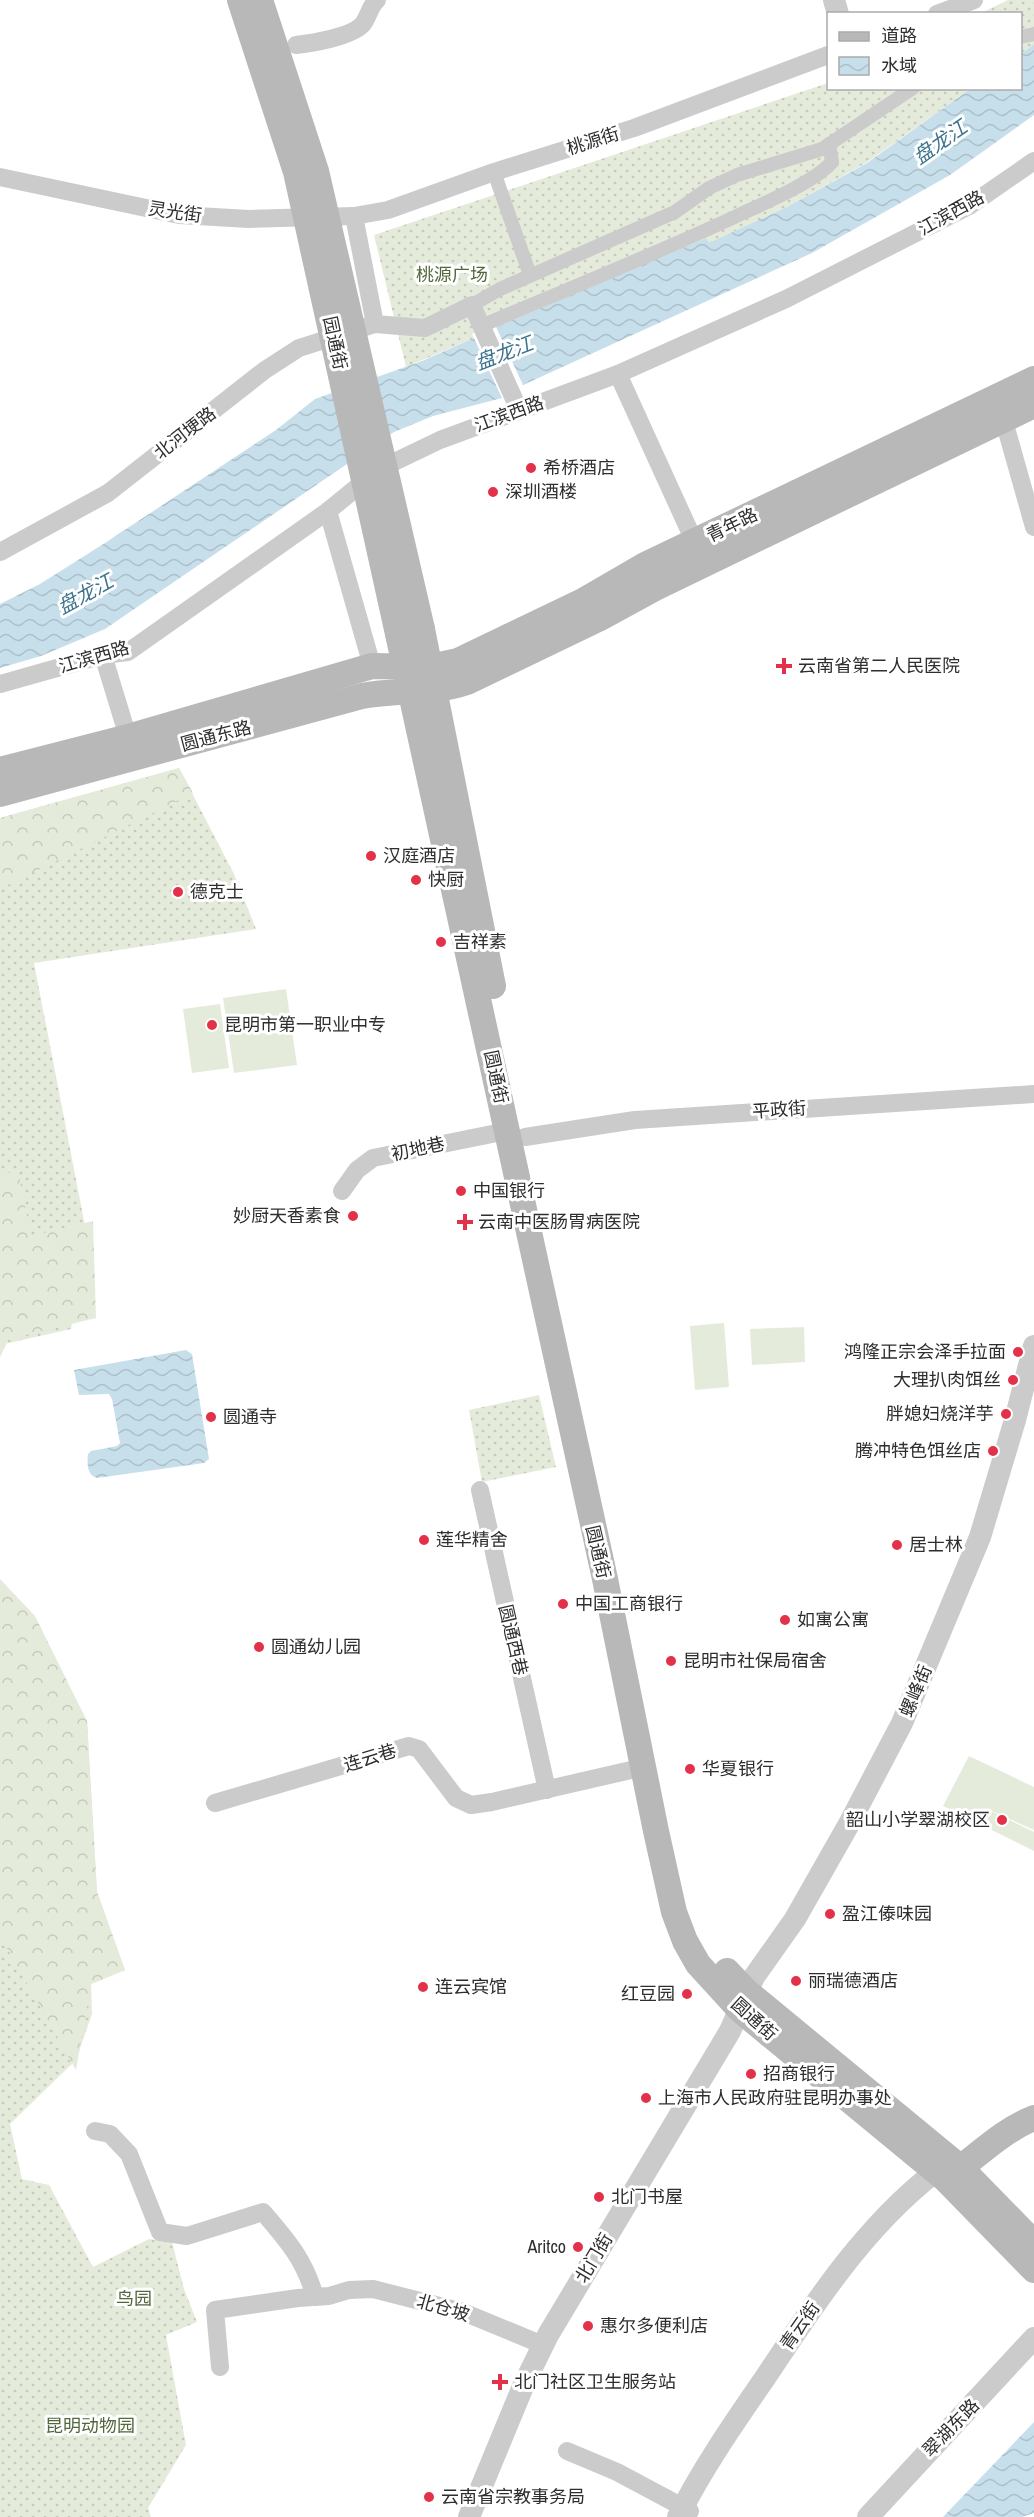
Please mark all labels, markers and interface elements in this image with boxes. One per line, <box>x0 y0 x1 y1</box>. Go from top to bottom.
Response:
legend <box>827 12 1022 90</box>
text: 道路 <box>881 23 917 48</box>
text: 水域 <box>881 53 917 78</box>
water label: 盘龙江 <box>907 112 974 170</box>
street label: 桃源街 <box>563 121 622 160</box>
street label: 江滨西路 <box>913 184 988 241</box>
street label: 灵光街 <box>147 195 204 228</box>
park label: 桃源广场 <box>416 262 488 287</box>
street label: 园通街 <box>318 314 353 372</box>
water label: 盘龙江 <box>471 328 539 376</box>
street label: 江滨西路 <box>471 389 547 438</box>
street label: 北河埂路 <box>149 401 221 465</box>
place label: 希桥酒店 <box>543 455 615 480</box>
marker: 希桥酒店 <box>524 461 538 475</box>
place label: 深圳酒楼 <box>505 479 577 504</box>
marker: 深圳酒楼 <box>486 485 500 499</box>
street label: 青年路 <box>702 501 762 548</box>
water label: 盘龙江 <box>52 566 119 620</box>
street label: 江滨西路 <box>56 635 132 678</box>
place label: 云南省第二人民医院 <box>798 653 960 678</box>
marker: 云南省第二人民医院 <box>775 657 793 675</box>
street label: 圆通东路 <box>178 714 254 757</box>
place label: 汉庭酒店 <box>383 843 455 868</box>
marker: 汉庭酒店 <box>364 849 378 863</box>
place label: 快厨 <box>428 867 464 892</box>
marker: 快厨 <box>409 873 423 887</box>
place label: 德克士 <box>190 879 244 904</box>
marker: 德克士 <box>171 885 185 899</box>
place label: 吉祥素 <box>453 929 507 954</box>
marker: 吉祥素 <box>434 935 448 949</box>
place label: 昆明市第一职业中专 <box>224 1012 386 1037</box>
marker: 昆明市第一职业中专 <box>205 1018 219 1032</box>
street label: 圆通街 <box>479 1048 514 1106</box>
street label: 平政街 <box>751 1095 807 1124</box>
street label: 初地巷 <box>389 1131 447 1166</box>
place label: 中国银行 <box>473 1178 545 1203</box>
marker: 中国银行 <box>454 1184 468 1198</box>
place label: 妙厨天香素食 <box>233 1203 341 1228</box>
marker: 妙厨天香素食 <box>346 1209 360 1223</box>
place label: 云南中医肠胃病医院 <box>478 1209 640 1234</box>
marker: 云南中医肠胃病医院 <box>456 1213 474 1231</box>
place label: 鸿隆正宗会泽手拉面 <box>844 1339 1006 1364</box>
marker: 鸿隆正宗会泽手拉面 <box>1011 1345 1025 1359</box>
place label: 大理扒肉饵丝 <box>893 1367 1001 1392</box>
marker: 大理扒肉饵丝 <box>1006 1373 1020 1387</box>
place label: 胖媳妇烧洋芋 <box>886 1401 994 1426</box>
place label: 圆通寺 <box>223 1404 277 1429</box>
marker: 胖媳妇烧洋芋 <box>999 1407 1013 1421</box>
marker: 圆通寺 <box>204 1410 218 1424</box>
place label: 腾冲特色饵丝店 <box>855 1438 981 1463</box>
marker: 腾冲特色饵丝店 <box>986 1444 1000 1458</box>
street label: 圆通街 <box>580 1523 617 1581</box>
place label: 莲华精舍 <box>436 1527 508 1552</box>
place label: 居士林 <box>909 1532 963 1557</box>
marker: 莲华精舍 <box>417 1533 431 1547</box>
marker: 居士林 <box>890 1538 904 1552</box>
place label: 中国工商银行 <box>575 1591 683 1616</box>
marker: 中国工商银行 <box>556 1597 570 1611</box>
street label: 圆通西巷 <box>493 1602 534 1678</box>
place label: 如寓公寓 <box>797 1607 869 1632</box>
marker: 如寓公寓 <box>778 1613 792 1627</box>
place label: 圆通幼儿园 <box>271 1634 361 1659</box>
marker: 圆通幼儿园 <box>252 1640 266 1654</box>
place label: 昆明市社保局宿舍 <box>683 1648 827 1673</box>
marker: 昆明市社保局宿舍 <box>664 1654 678 1668</box>
street label: 螺峰街 <box>893 1661 938 1721</box>
street label: 连云巷 <box>340 1738 399 1777</box>
place label: 华夏银行 <box>702 1756 774 1781</box>
marker: 华夏银行 <box>683 1762 697 1776</box>
place label: 韶山小学翠湖校区 <box>846 1807 990 1832</box>
marker: 韶山小学翠湖校区 <box>995 1813 1009 1827</box>
place label: 盈江傣味园 <box>842 1901 932 1926</box>
marker: 盈江傣味园 <box>823 1907 837 1921</box>
place label: 丽瑞德酒店 <box>808 1968 898 1993</box>
place label: 连云宾馆 <box>435 1974 507 1999</box>
marker: 丽瑞德酒店 <box>789 1974 803 1988</box>
marker: 连云宾馆 <box>416 1980 430 1994</box>
place label: 红豆园 <box>621 1981 675 2006</box>
marker: 红豆园 <box>680 1987 694 2001</box>
street label: 圆通街 <box>726 1991 783 2046</box>
place label: 招商银行 <box>763 2061 835 2086</box>
marker: 招商银行 <box>744 2067 758 2081</box>
place label: 上海市人民政府驻昆明办事处 <box>658 2085 892 2110</box>
marker: 上海市人民政府驻昆明办事处 <box>639 2091 653 2105</box>
place label: 北门书屋 <box>611 2184 683 2209</box>
marker: 北门书屋 <box>592 2190 606 2204</box>
street label: 北门街 <box>569 2228 618 2287</box>
place label: Aritco <box>526 2234 566 2259</box>
marker: Aritco <box>571 2240 585 2254</box>
park label: 鸟园 <box>116 2286 152 2311</box>
street label: 北仓坡 <box>414 2288 473 2327</box>
street label: 青云街 <box>774 2296 825 2355</box>
place label: 惠尔多便利店 <box>600 2313 708 2338</box>
marker: 惠尔多便利店 <box>581 2319 595 2333</box>
place label: 北门社区卫生服务站 <box>514 2369 676 2394</box>
marker: 北门社区卫生服务站 <box>491 2373 509 2391</box>
street label: 翠湖东路 <box>917 2393 985 2462</box>
park label: 昆明动物园 <box>45 2413 135 2438</box>
place label: 云南省宗教事务局 <box>441 2484 585 2509</box>
marker: 云南省宗教事务局 <box>422 2490 436 2504</box>

